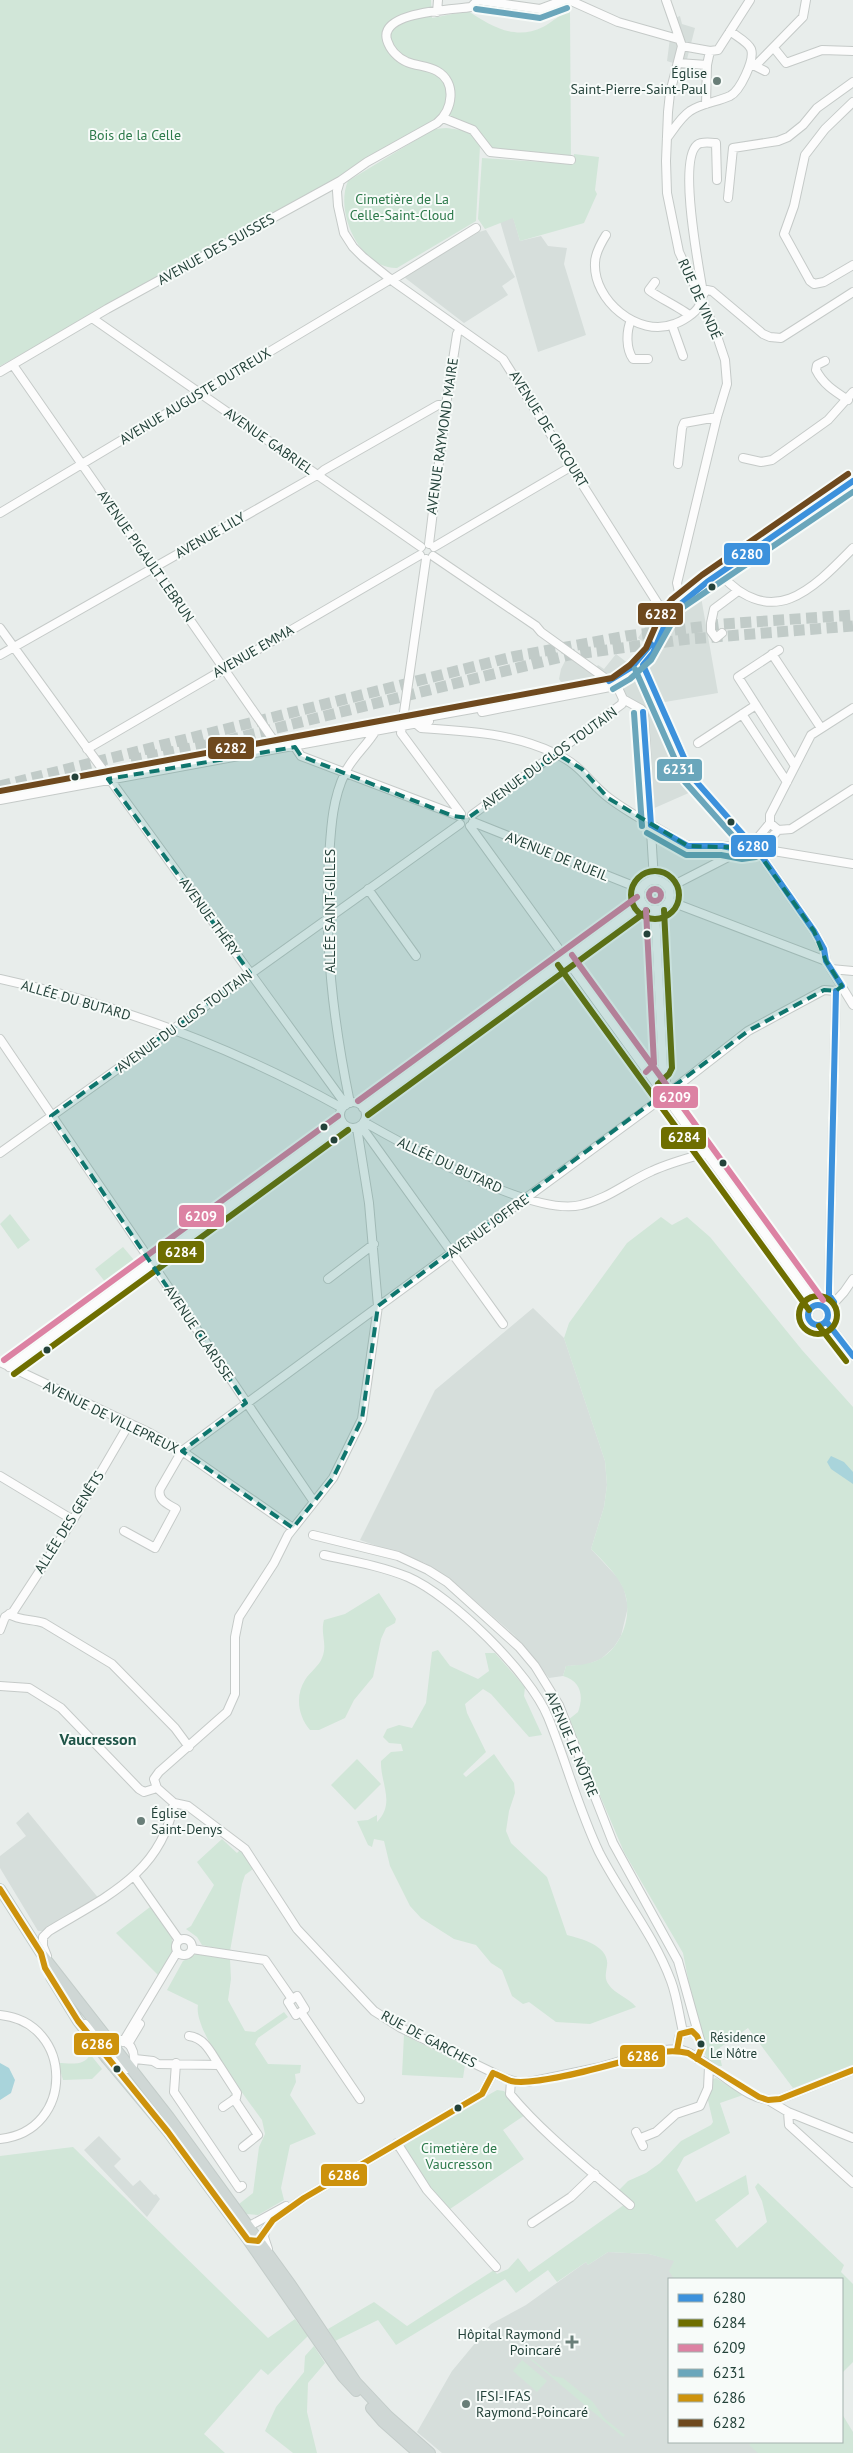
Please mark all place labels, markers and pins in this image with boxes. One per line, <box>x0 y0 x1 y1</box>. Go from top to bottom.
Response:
place label: Église Saint-Pierre-Saint-Paul <box>570 64 707 98</box>
marker: Église Saint-Pierre-Saint-Paul <box>711 75 723 87</box>
unlabelled marker <box>707 582 717 592</box>
unlabelled marker <box>70 772 80 782</box>
unlabelled marker <box>726 817 736 827</box>
unlabelled marker <box>642 929 652 939</box>
unlabelled marker <box>319 1122 329 1132</box>
unlabelled marker <box>329 1135 339 1145</box>
unlabelled marker <box>718 1158 728 1168</box>
unlabelled marker <box>42 1345 52 1355</box>
place label: Église Saint-Denys <box>151 1804 223 1838</box>
marker: Église Saint-Denys <box>135 1815 147 1827</box>
place label: Résidence Le Nôtre <box>710 2029 766 2062</box>
marker: Résidence Le Nôtre <box>696 2039 706 2049</box>
unlabelled marker <box>112 2064 122 2074</box>
unlabelled marker <box>453 2103 463 2113</box>
place label: Hôpital Raymond Poincaré <box>458 2325 561 2359</box>
marker: Hôpital Raymond Poincaré <box>565 2335 579 2349</box>
place label: IFSI-IFAS Raymond-Poincaré <box>476 2387 588 2421</box>
marker: IFSI-IFAS Raymond-Poincaré <box>460 2398 472 2410</box>

